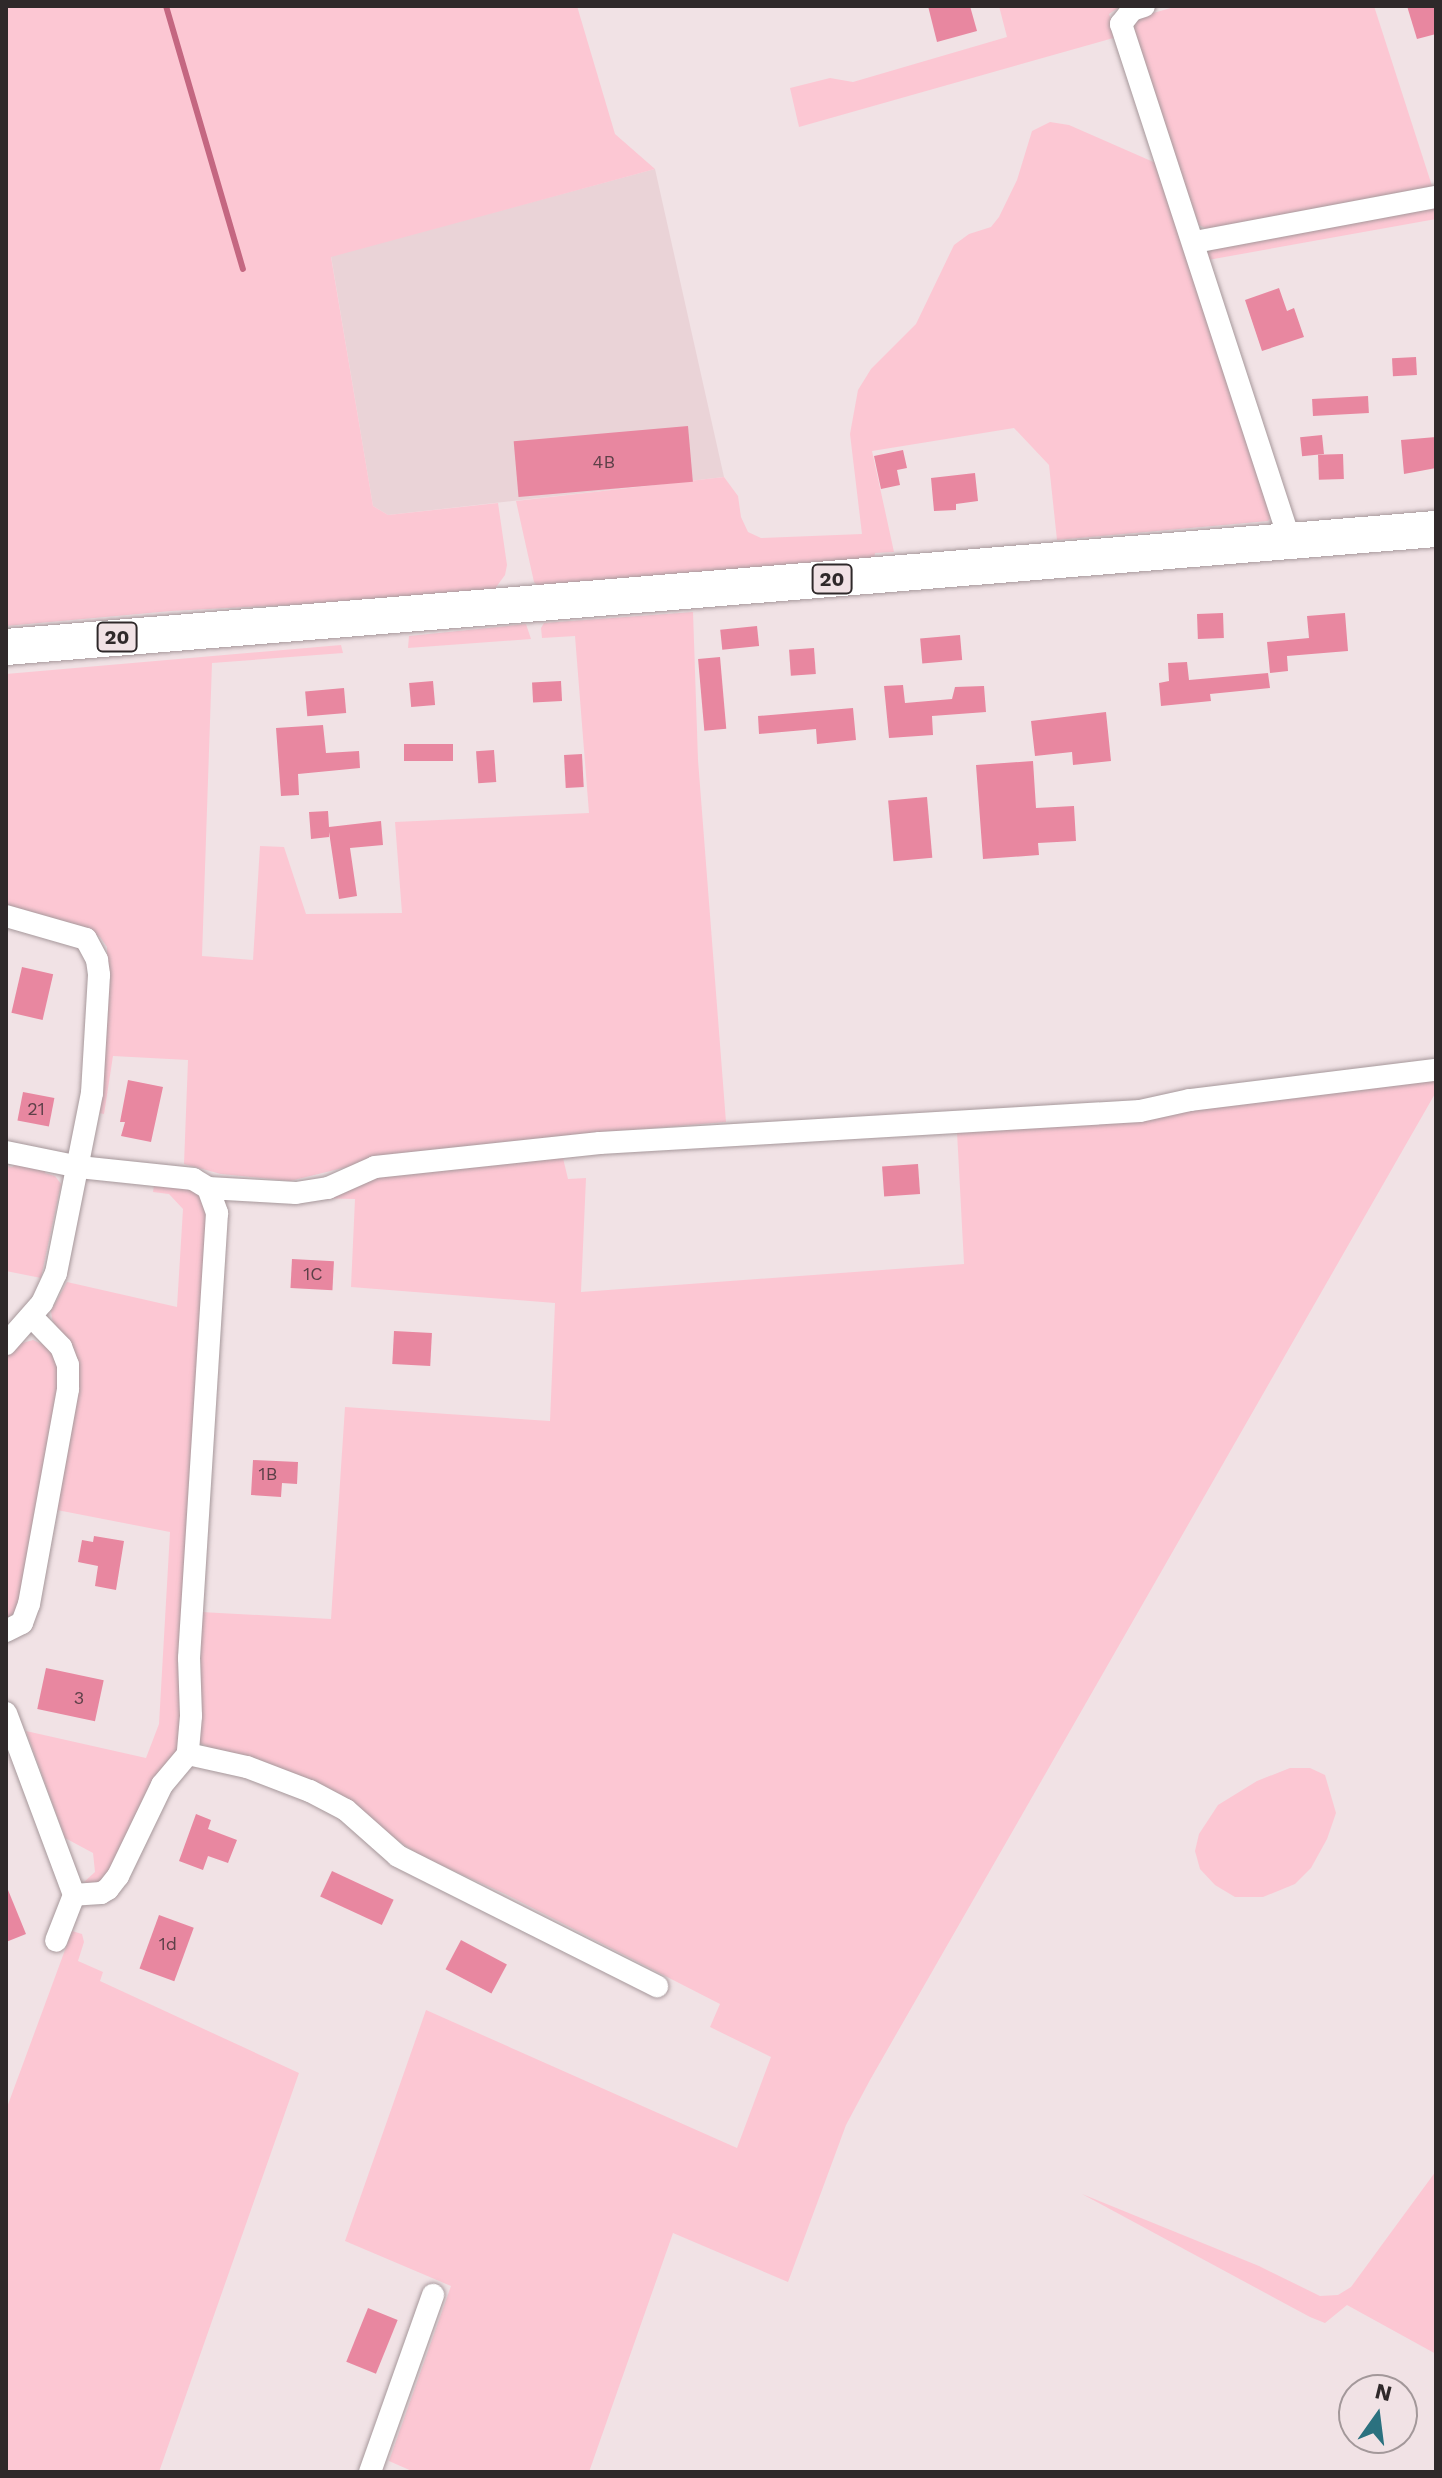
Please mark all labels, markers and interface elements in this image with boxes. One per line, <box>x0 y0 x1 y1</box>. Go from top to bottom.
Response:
house number: 4B <box>593 451 615 473</box>
road number: 20 <box>810 563 854 595</box>
road number: 20 <box>95 621 139 653</box>
house number: 21 <box>27 1098 45 1120</box>
house number: 1C <box>303 1263 323 1285</box>
house number: 1B <box>259 1463 277 1485</box>
house number: 3 <box>74 1687 84 1709</box>
house number: 1d <box>159 1933 177 1955</box>
north arrow <box>1338 2374 1418 2454</box>
text: N <box>1373 2378 1394 2406</box>

